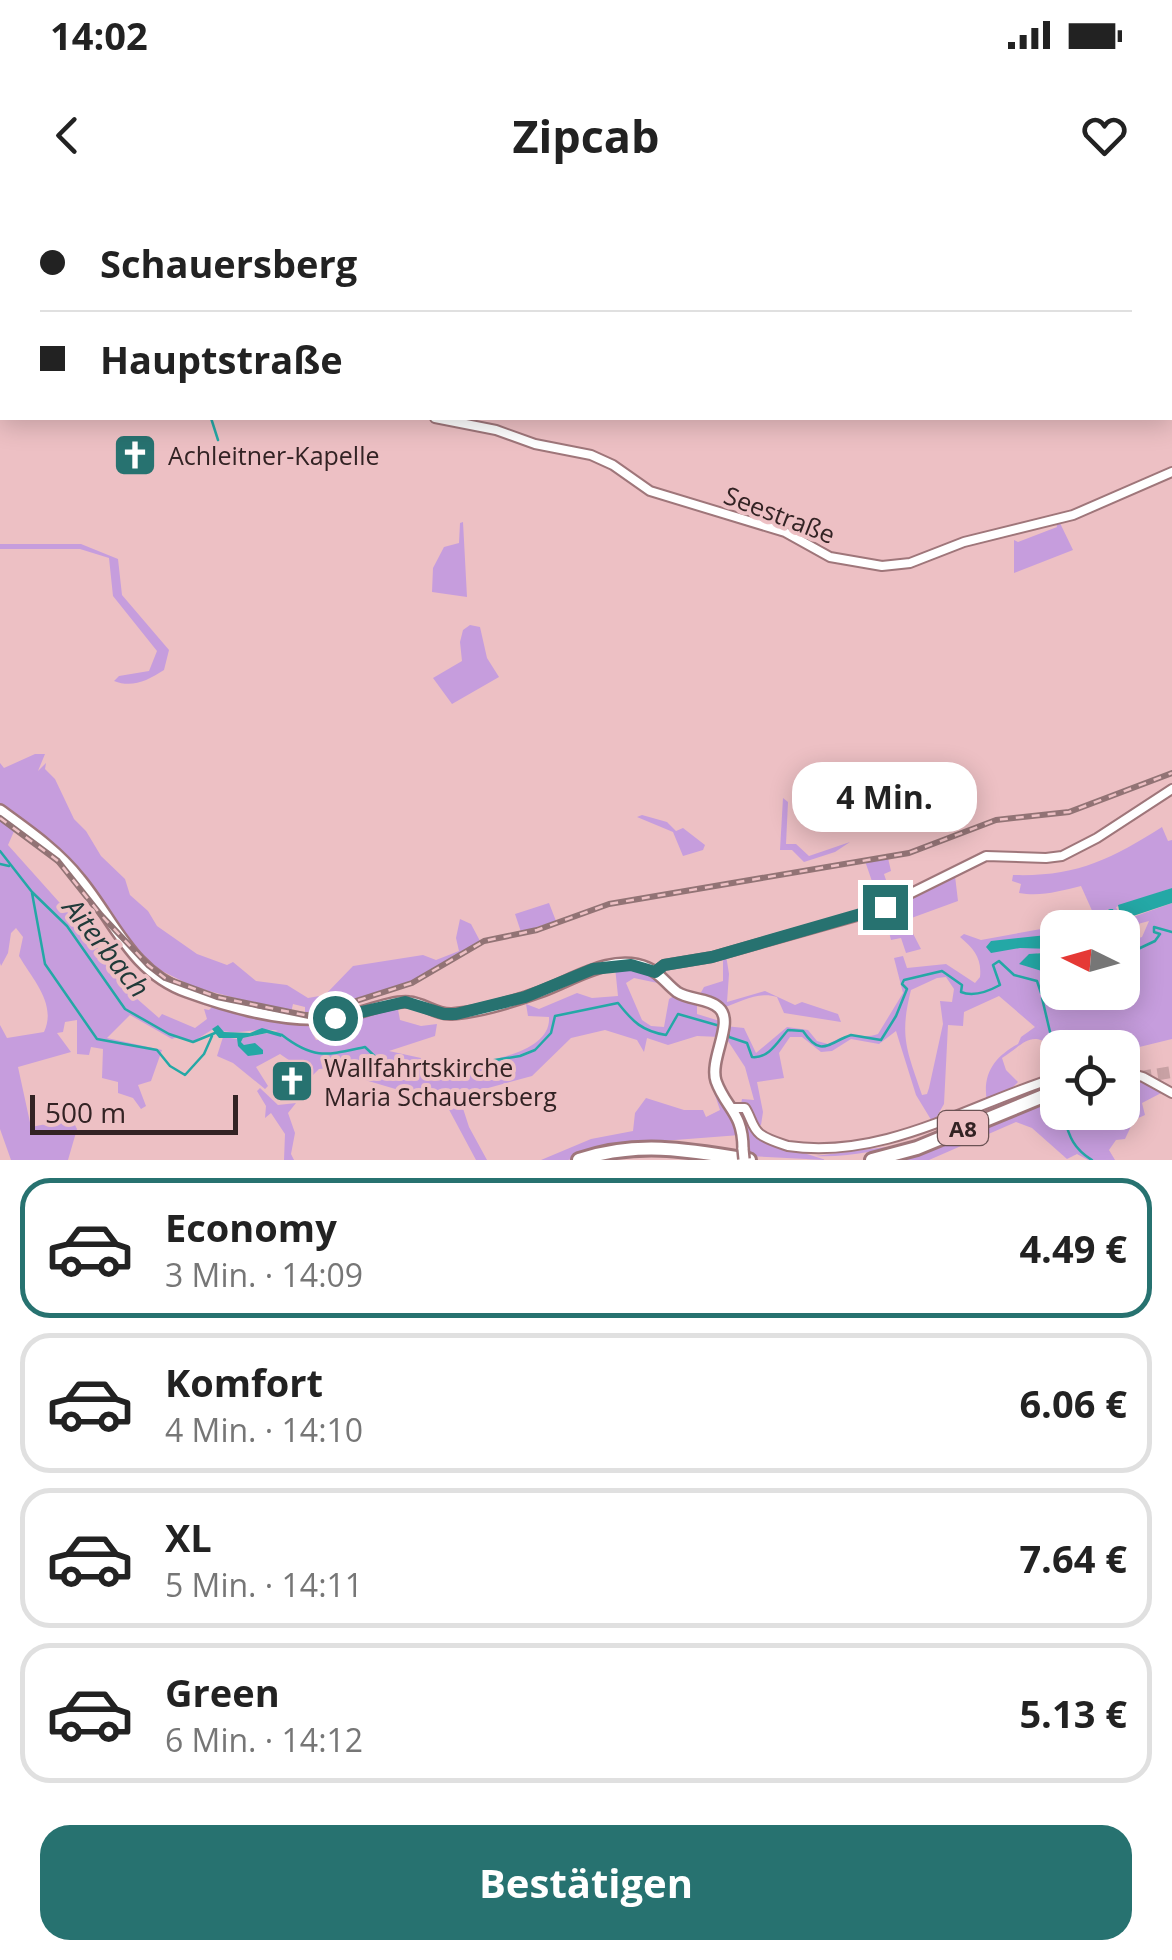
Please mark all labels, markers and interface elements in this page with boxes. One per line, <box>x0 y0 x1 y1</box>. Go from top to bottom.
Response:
text: 14:02 <box>50 9 148 61</box>
text: Zipcab <box>512 105 660 166</box>
icon: back <box>40 108 95 163</box>
icon: heart <box>1077 108 1132 163</box>
text: Schauersberg <box>100 237 357 289</box>
text: Hauptstraße <box>100 333 343 385</box>
church icon: Achleitner-Kapelle <box>112 432 158 478</box>
place label: Achleitner-Kapelle <box>168 438 380 472</box>
street label: Seestraße <box>720 477 840 551</box>
callout: 4 Min. <box>792 762 978 832</box>
text: 4 Min. <box>836 775 933 818</box>
route end <box>863 885 908 930</box>
water label: Aiterbach <box>54 888 159 1005</box>
north arrow <box>1040 910 1140 1010</box>
map controls <box>1040 910 1140 1130</box>
route start <box>313 996 358 1041</box>
button: locate <box>1040 1030 1140 1130</box>
place label: Wallfahrtskirche Maria Schauersberg <box>324 1050 557 1113</box>
church icon: Wallfahrtskirche Maria Schauersberg <box>269 1058 315 1104</box>
scale bar <box>30 1090 238 1134</box>
text: 500 m <box>45 1093 126 1131</box>
road number: A8 <box>938 1111 988 1145</box>
text: Economy <box>165 1201 337 1253</box>
icon: car <box>45 1203 135 1293</box>
text: 4.49 € <box>1019 1222 1127 1274</box>
text: 3 Min. · 14:09 <box>165 1253 363 1296</box>
text: Komfort <box>165 1356 323 1408</box>
icon: car <box>45 1358 135 1448</box>
text: 6.06 € <box>1019 1377 1127 1429</box>
text: 4 Min. · 14:10 <box>165 1408 363 1451</box>
text: XL <box>165 1511 212 1563</box>
icon: car <box>45 1513 135 1603</box>
text: 7.64 € <box>1019 1532 1127 1584</box>
text: 5 Min. · 14:11 <box>165 1563 363 1606</box>
text: Green <box>165 1666 280 1718</box>
icon: car <box>45 1668 135 1758</box>
text: 5.13 € <box>1019 1687 1127 1739</box>
text: 6 Min. · 14:12 <box>165 1718 363 1761</box>
button: Bestätigen <box>40 1825 1132 1940</box>

